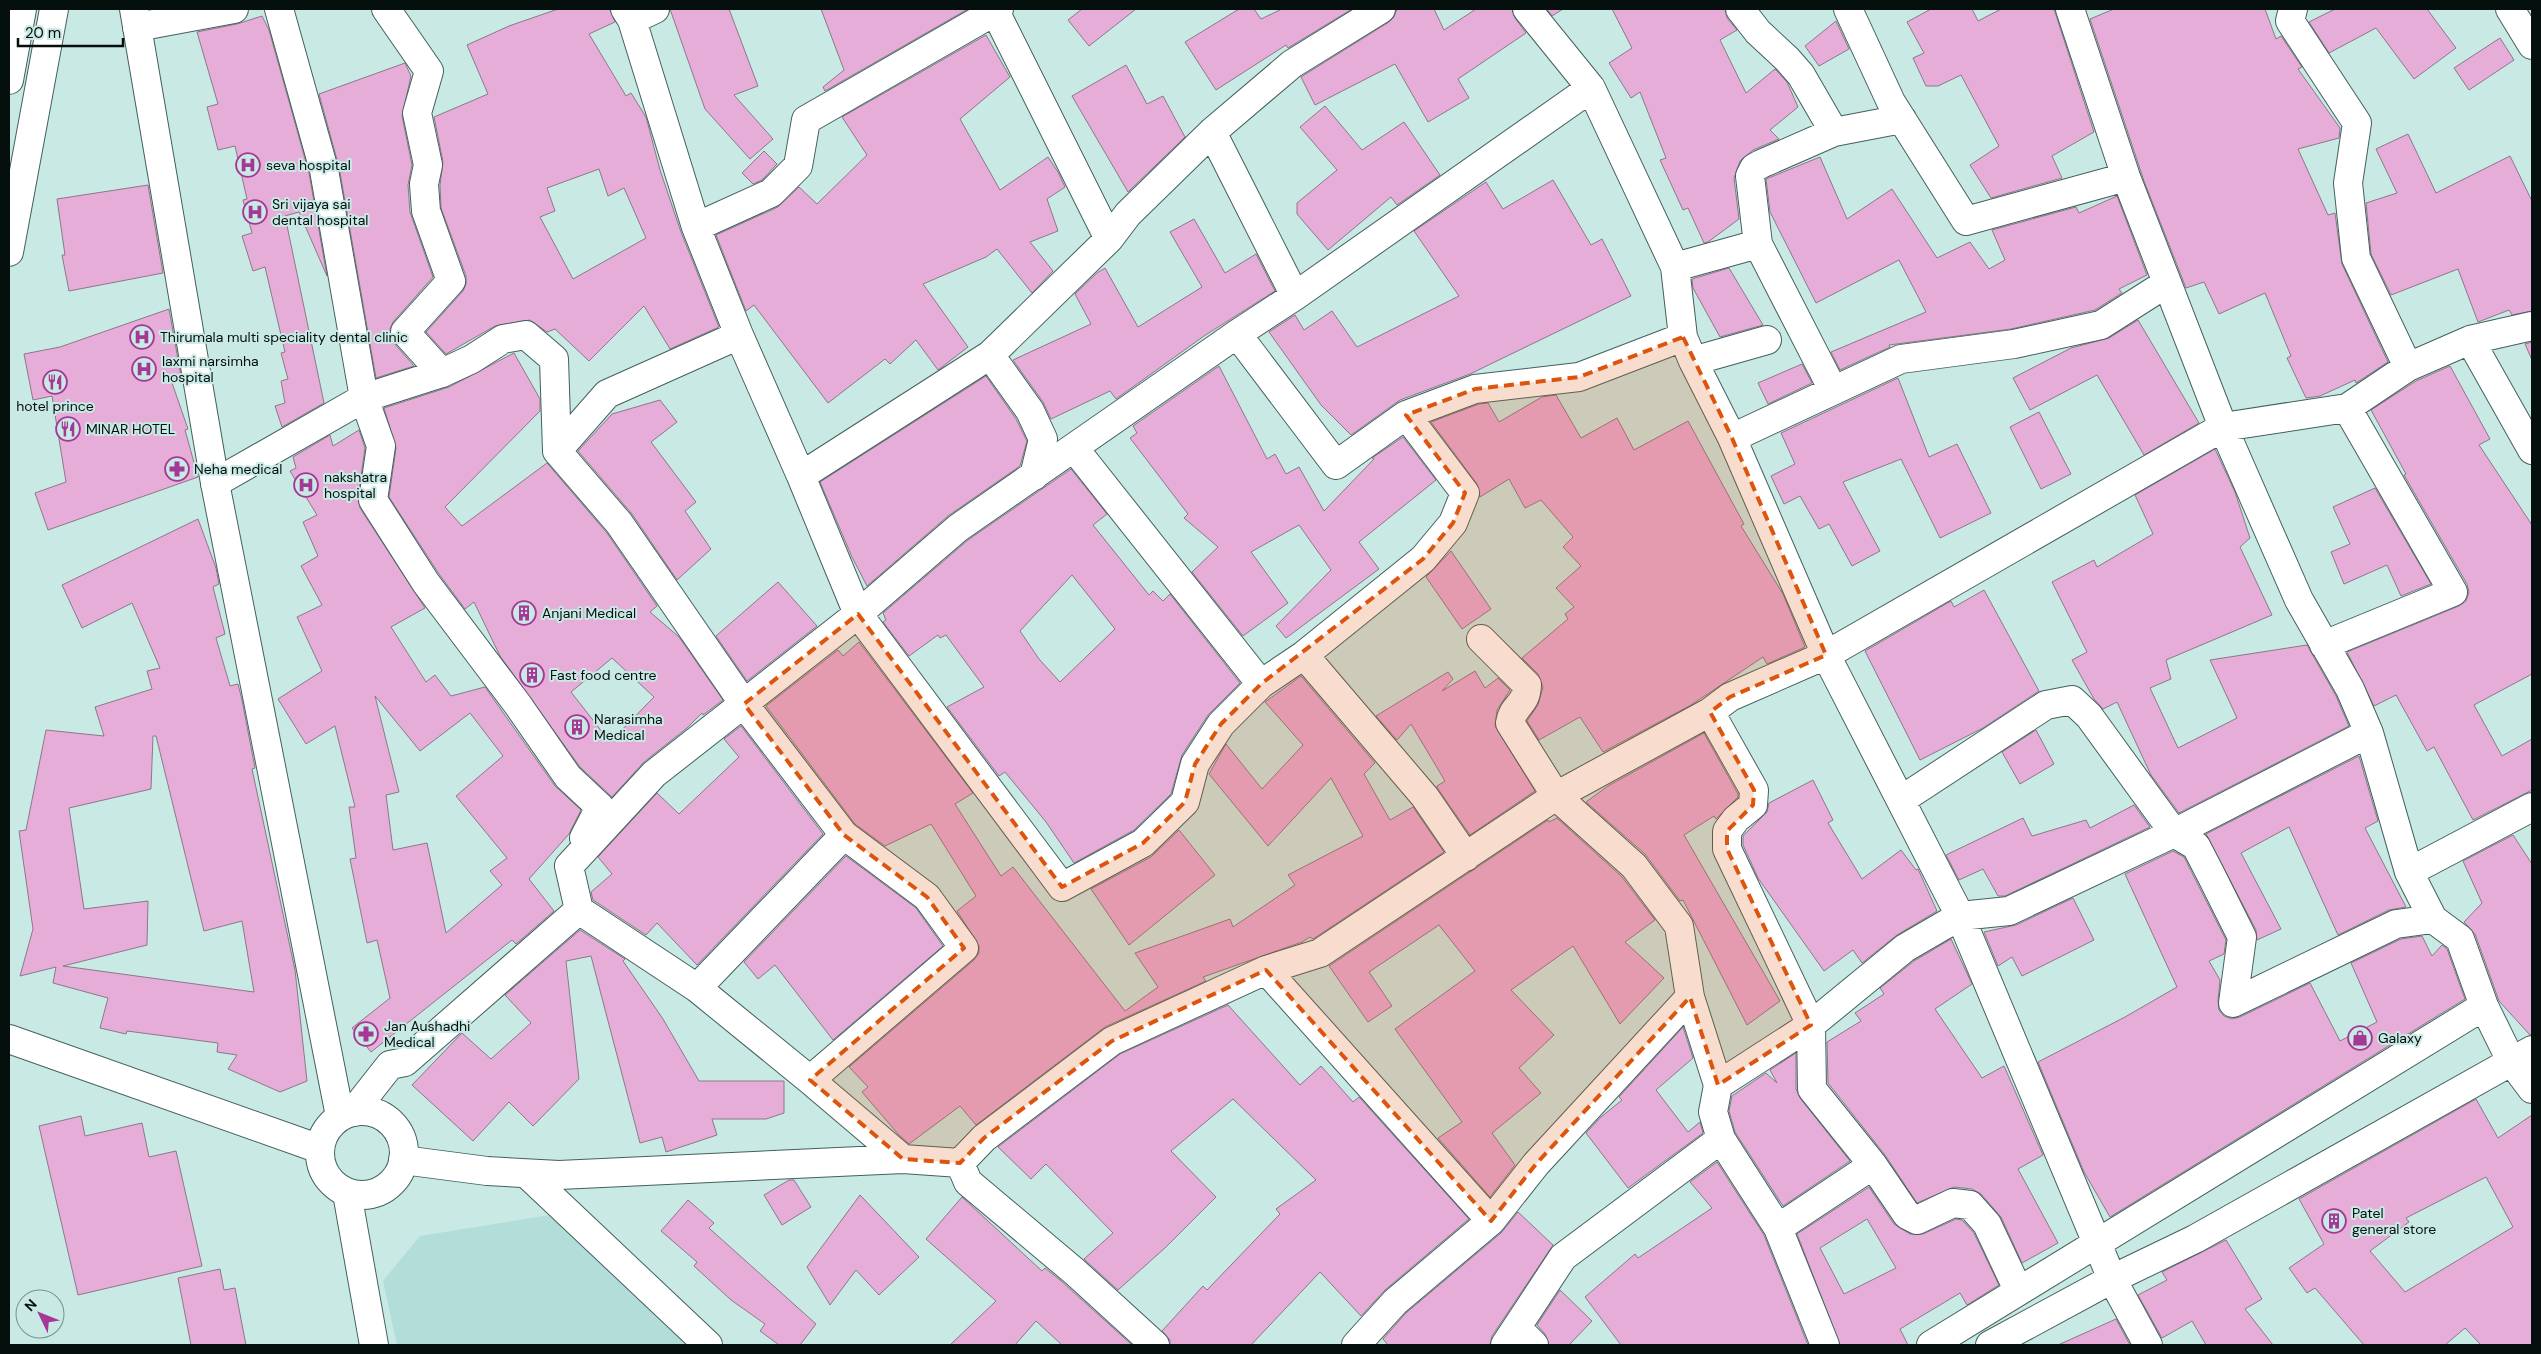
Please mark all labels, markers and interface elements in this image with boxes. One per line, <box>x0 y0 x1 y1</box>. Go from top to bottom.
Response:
scale bar <box>18 15 122 47</box>
text: 20 m <box>25 23 61 43</box>
hospital icon: seva hospital <box>235 152 261 178</box>
place label: seva hospital <box>266 156 351 174</box>
place label: Sri vijaya sai dental hospital <box>272 195 368 229</box>
hospital icon: Sri vijaya sai dental hospital <box>242 199 268 225</box>
hospital icon: Thirumala multi speciality dental clinic <box>129 324 155 350</box>
place label: Thirumala multi speciality dental clinic <box>160 328 408 346</box>
place label: laxmi narsimha hospital <box>162 352 259 386</box>
hospital icon: laxmi narsimha hospital <box>131 356 157 382</box>
restaurant icon: hotel prince <box>42 369 68 395</box>
place label: hotel prince <box>16 397 94 415</box>
restaurant icon: MINAR HOTEL <box>55 416 81 442</box>
place label: MINAR HOTEL <box>86 420 175 438</box>
pharmacy icon: Neha medical <box>164 456 190 482</box>
place label: Neha medical <box>194 460 282 478</box>
place label: nakshatra hospital <box>324 468 387 502</box>
hospital icon: nakshatra hospital <box>293 472 319 498</box>
building icon: Anjani Medical <box>511 600 537 626</box>
place label: Anjani Medical <box>542 604 636 622</box>
building icon: Fast food centre <box>519 662 545 688</box>
place label: Fast food centre <box>550 666 657 684</box>
place label: Narasimha Medical <box>594 710 663 744</box>
building icon: Narasimha Medical <box>564 714 590 740</box>
place label: Jan Aushadhi Medical <box>384 1017 470 1051</box>
pharmacy icon: Jan Aushadhi Medical <box>353 1021 379 1047</box>
shop icon: Galaxy <box>2347 1025 2373 1051</box>
place label: Galaxy <box>2378 1029 2422 1047</box>
place label: Patel general store <box>2352 1204 2436 1238</box>
building icon: Patel general store <box>2321 1208 2347 1234</box>
north arrow <box>15 1289 65 1339</box>
text: N <box>20 1295 41 1315</box>

